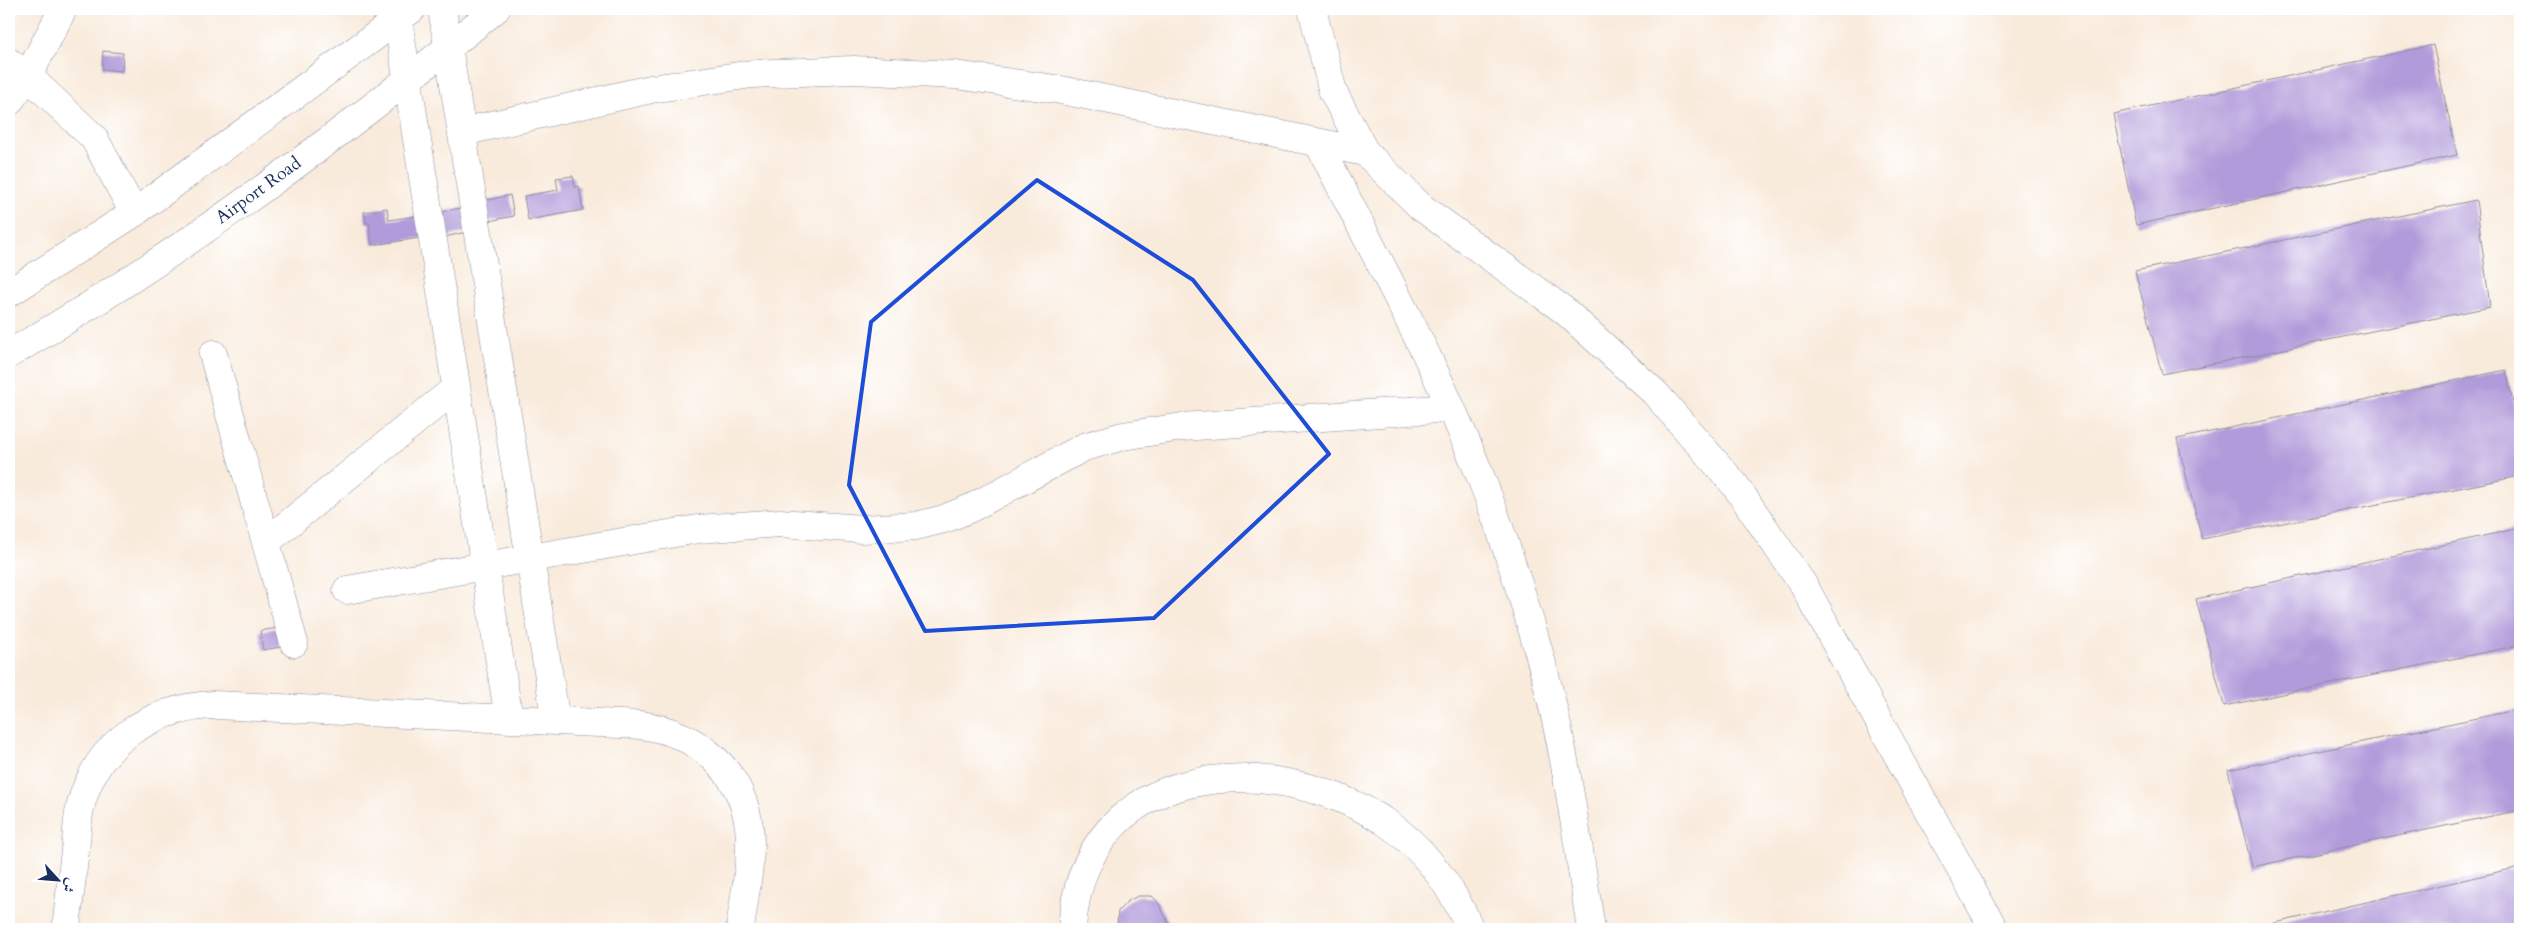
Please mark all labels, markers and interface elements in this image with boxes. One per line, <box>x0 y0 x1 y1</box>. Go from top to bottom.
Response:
street label: Airport Road <box>210 151 307 230</box>
north arrow <box>32 856 82 906</box>
text: ش <box>58 875 81 896</box>

